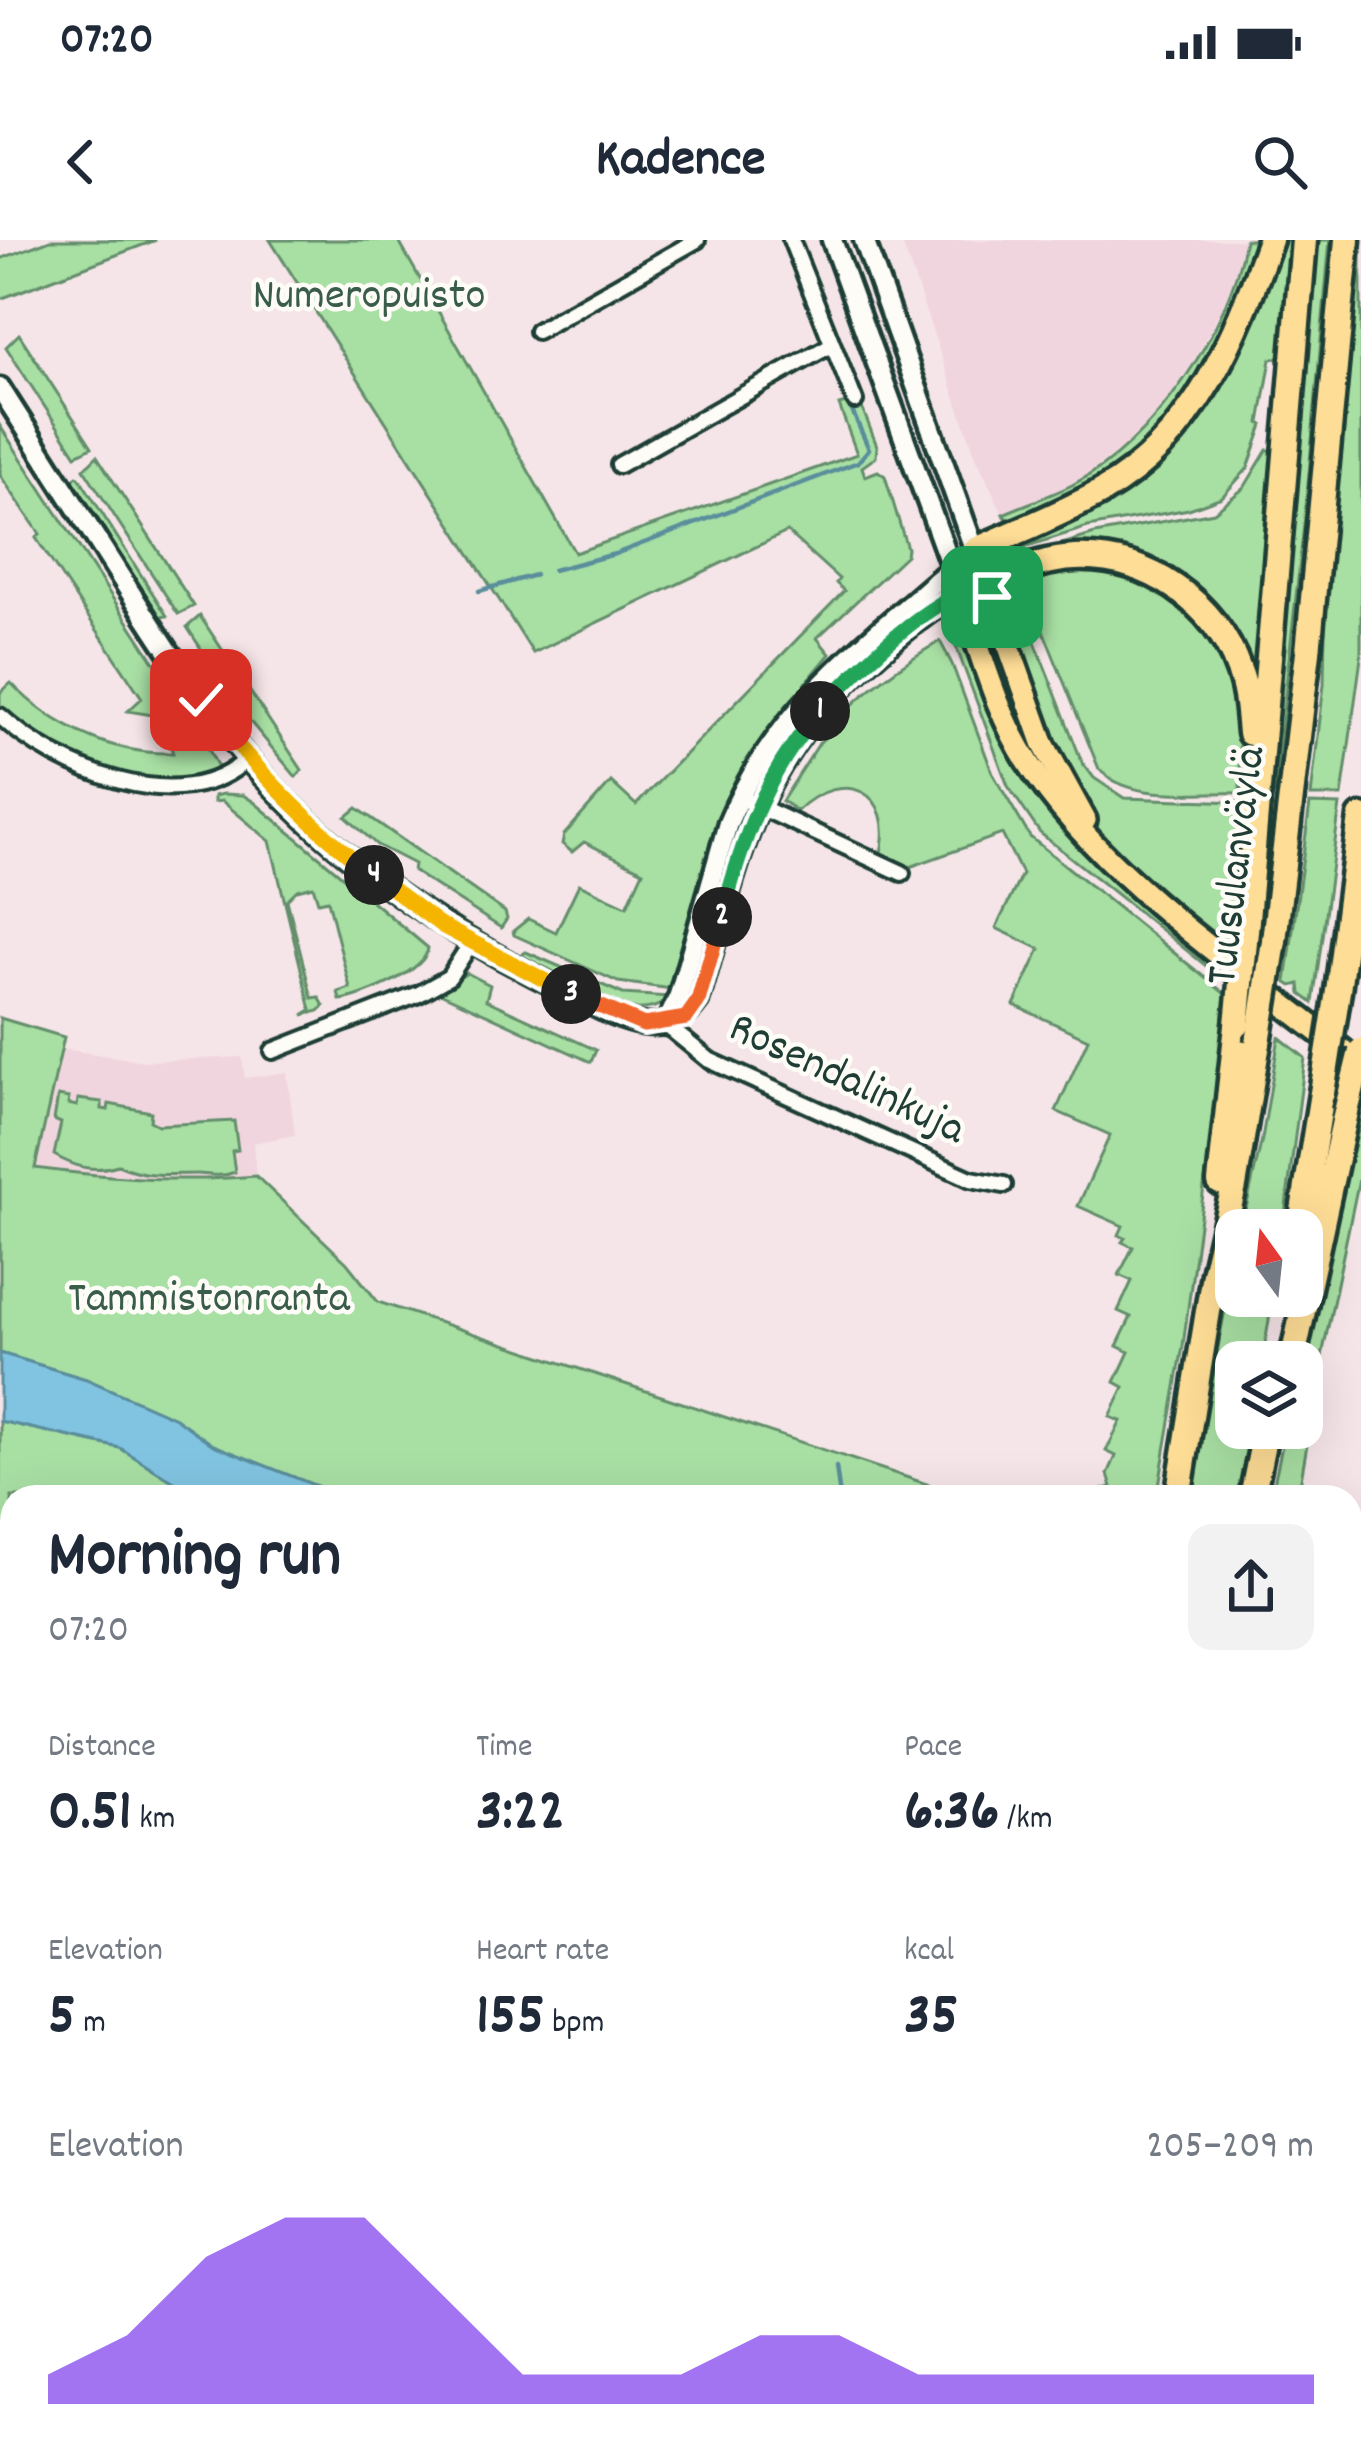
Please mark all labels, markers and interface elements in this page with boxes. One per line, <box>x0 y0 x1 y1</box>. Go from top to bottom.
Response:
text: 07:20 <box>60 10 153 74</box>
text: Kadence <box>596 124 765 201</box>
icon: back <box>48 129 114 195</box>
icon: search <box>1247 129 1313 195</box>
park label: Numeropuisto <box>252 266 486 330</box>
pin <box>941 546 1043 648</box>
icon: arrive <box>959 564 1025 630</box>
pin <box>150 649 252 751</box>
icon: check <box>168 667 234 733</box>
pin: 1 <box>790 681 850 741</box>
text: 1 <box>816 687 824 734</box>
street label: Tuusulanväylä <box>1193 742 1285 989</box>
pin: 4 <box>344 845 404 905</box>
text: 4 <box>367 851 381 898</box>
pin: 2 <box>692 887 752 947</box>
text: 2 <box>715 893 729 940</box>
pin: 3 <box>541 964 601 1024</box>
text: 3 <box>564 970 578 1017</box>
street label: Rosendalinkuja <box>717 998 976 1164</box>
north arrow <box>1215 1209 1323 1317</box>
map controls <box>1215 1209 1323 1449</box>
park label: Tammistonranta <box>68 1269 351 1333</box>
button: layers <box>1215 1341 1323 1449</box>
text: Morning run <box>48 1513 341 1607</box>
button: share <box>1188 1524 1314 1650</box>
text: 07:20 <box>48 1605 129 1660</box>
text: Distance <box>48 1725 156 1772</box>
text: Time <box>476 1725 532 1772</box>
text: Pace <box>904 1725 962 1772</box>
text: 0.51 <box>48 1772 132 1858</box>
text: 3:22 <box>476 1772 565 1858</box>
text: 6:36 <box>904 1772 999 1858</box>
text: km <box>132 1797 175 1844</box>
text: /km <box>999 1797 1053 1844</box>
text: Elevation <box>48 1929 163 1976</box>
text: Heart rate <box>476 1929 609 1976</box>
text: kcal <box>904 1929 954 1976</box>
text: 5 <box>48 1976 76 2062</box>
text: 155 <box>476 1976 545 2062</box>
text: 35 <box>904 1976 958 2062</box>
text: m <box>76 2001 106 2048</box>
text: bpm <box>545 2001 604 2048</box>
text: Elevation <box>48 2121 184 2176</box>
text: 205–209 m <box>1146 2121 1314 2176</box>

